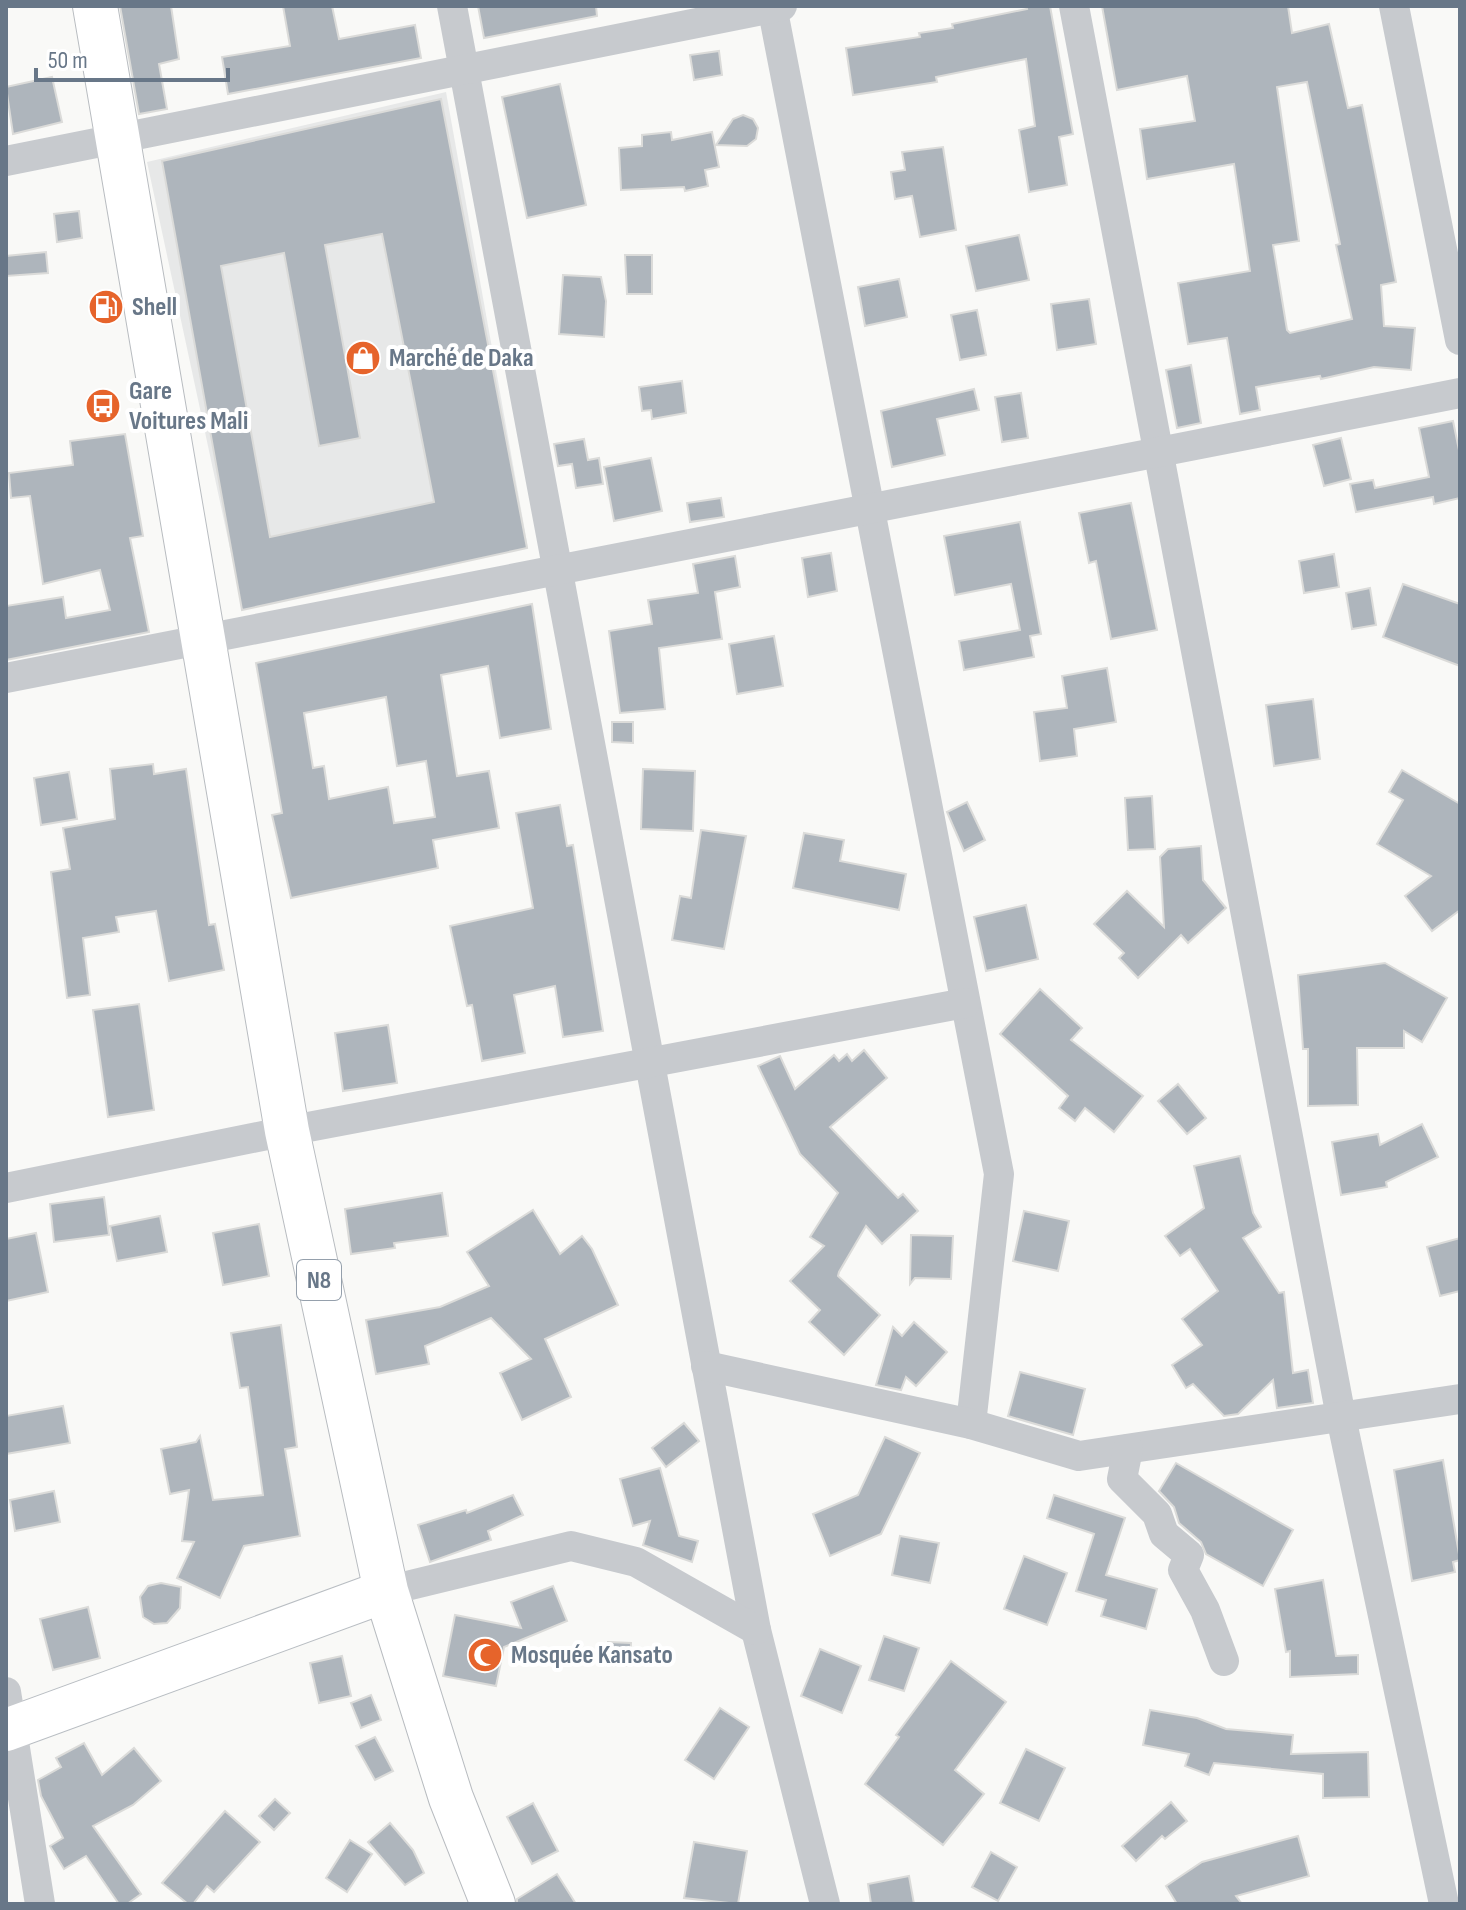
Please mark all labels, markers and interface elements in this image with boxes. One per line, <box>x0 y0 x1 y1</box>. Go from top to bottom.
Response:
scale bar <box>36 32 228 82</box>
text: 50 m <box>48 46 88 75</box>
fuel station icon: Shell <box>87 288 125 326</box>
place label: Shell <box>132 292 177 323</box>
shop icon: Marché de Daka <box>344 339 382 377</box>
place label: Marché de Daka <box>389 343 534 374</box>
place label: Gare Voitures Mali <box>129 376 248 437</box>
bus stop icon: Gare Voitures Mali <box>84 387 122 425</box>
road number: N8 <box>297 1260 341 1300</box>
mosque icon: Mosquée Kansato <box>466 1636 504 1674</box>
place label: Mosquée Kansato <box>511 1640 673 1671</box>

